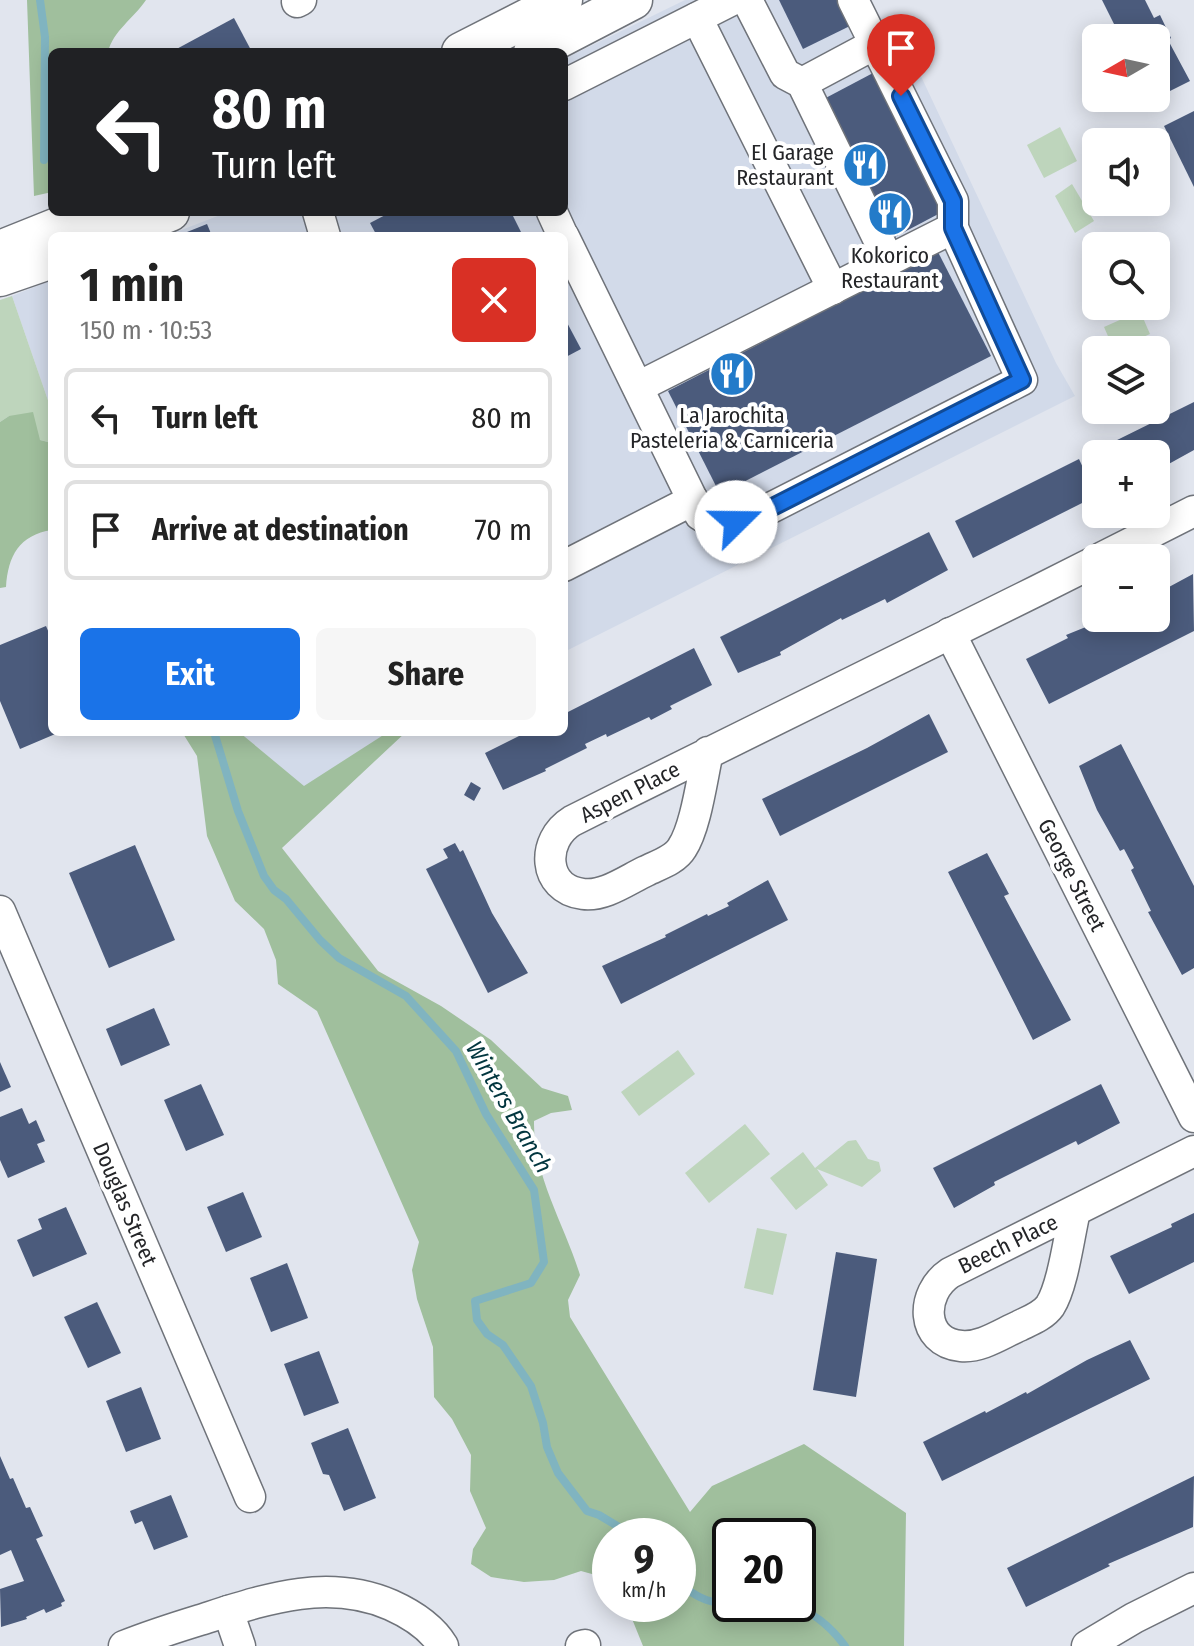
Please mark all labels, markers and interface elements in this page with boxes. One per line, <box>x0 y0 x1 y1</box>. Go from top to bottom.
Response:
pin <box>867 14.0 935 96</box>
north arrow <box>1082 24 1170 112</box>
map controls <box>1082 24 1170 632</box>
icon: arrive <box>879 26 923 70</box>
text: 80 m <box>212 76 327 143</box>
icon: left <box>80 80 184 184</box>
button: sound <box>1082 128 1170 216</box>
place label: El Garage Restaurant <box>736 139 835 191</box>
restaurant icon: El Garage Restaurant <box>841 141 889 189</box>
text: Turn left <box>212 144 336 188</box>
restaurant icon: Kokorico Restaurant <box>866 190 914 238</box>
button: search <box>1082 232 1170 320</box>
place label: Kokorico Restaurant <box>841 242 940 294</box>
text: 1 min <box>80 256 185 314</box>
button: close <box>452 258 536 342</box>
text: 150 m · 10:53 <box>80 315 212 346</box>
button: layers <box>1082 336 1170 424</box>
restaurant icon: La Jarochita Pasteleria & Carniceria <box>708 350 756 398</box>
icon: left <box>84 396 128 440</box>
text: Turn left <box>152 400 258 436</box>
text: 80 m <box>471 400 532 436</box>
place label: La Jarochita Pasteleria & Carniceria <box>630 402 834 454</box>
button: + <box>1082 440 1170 528</box>
position arrow <box>694 480 778 564</box>
icon: arrive <box>84 508 128 552</box>
text: Arrive at destination <box>152 512 409 548</box>
text: 70 m <box>474 512 532 548</box>
button: − <box>1082 544 1170 632</box>
button: Exit <box>80 628 300 720</box>
button: Share <box>316 628 536 720</box>
street label: Aspen Place <box>576 755 684 829</box>
street label: George Street <box>1032 814 1112 936</box>
water label: Winters Branch <box>460 1036 558 1178</box>
street label: Douglas Street <box>87 1138 163 1270</box>
street label: Beech Place <box>954 1208 1062 1280</box>
speed limit sign: 20 <box>712 1518 816 1622</box>
text: 9 <box>634 1536 654 1584</box>
text: km/h <box>622 1578 666 1602</box>

